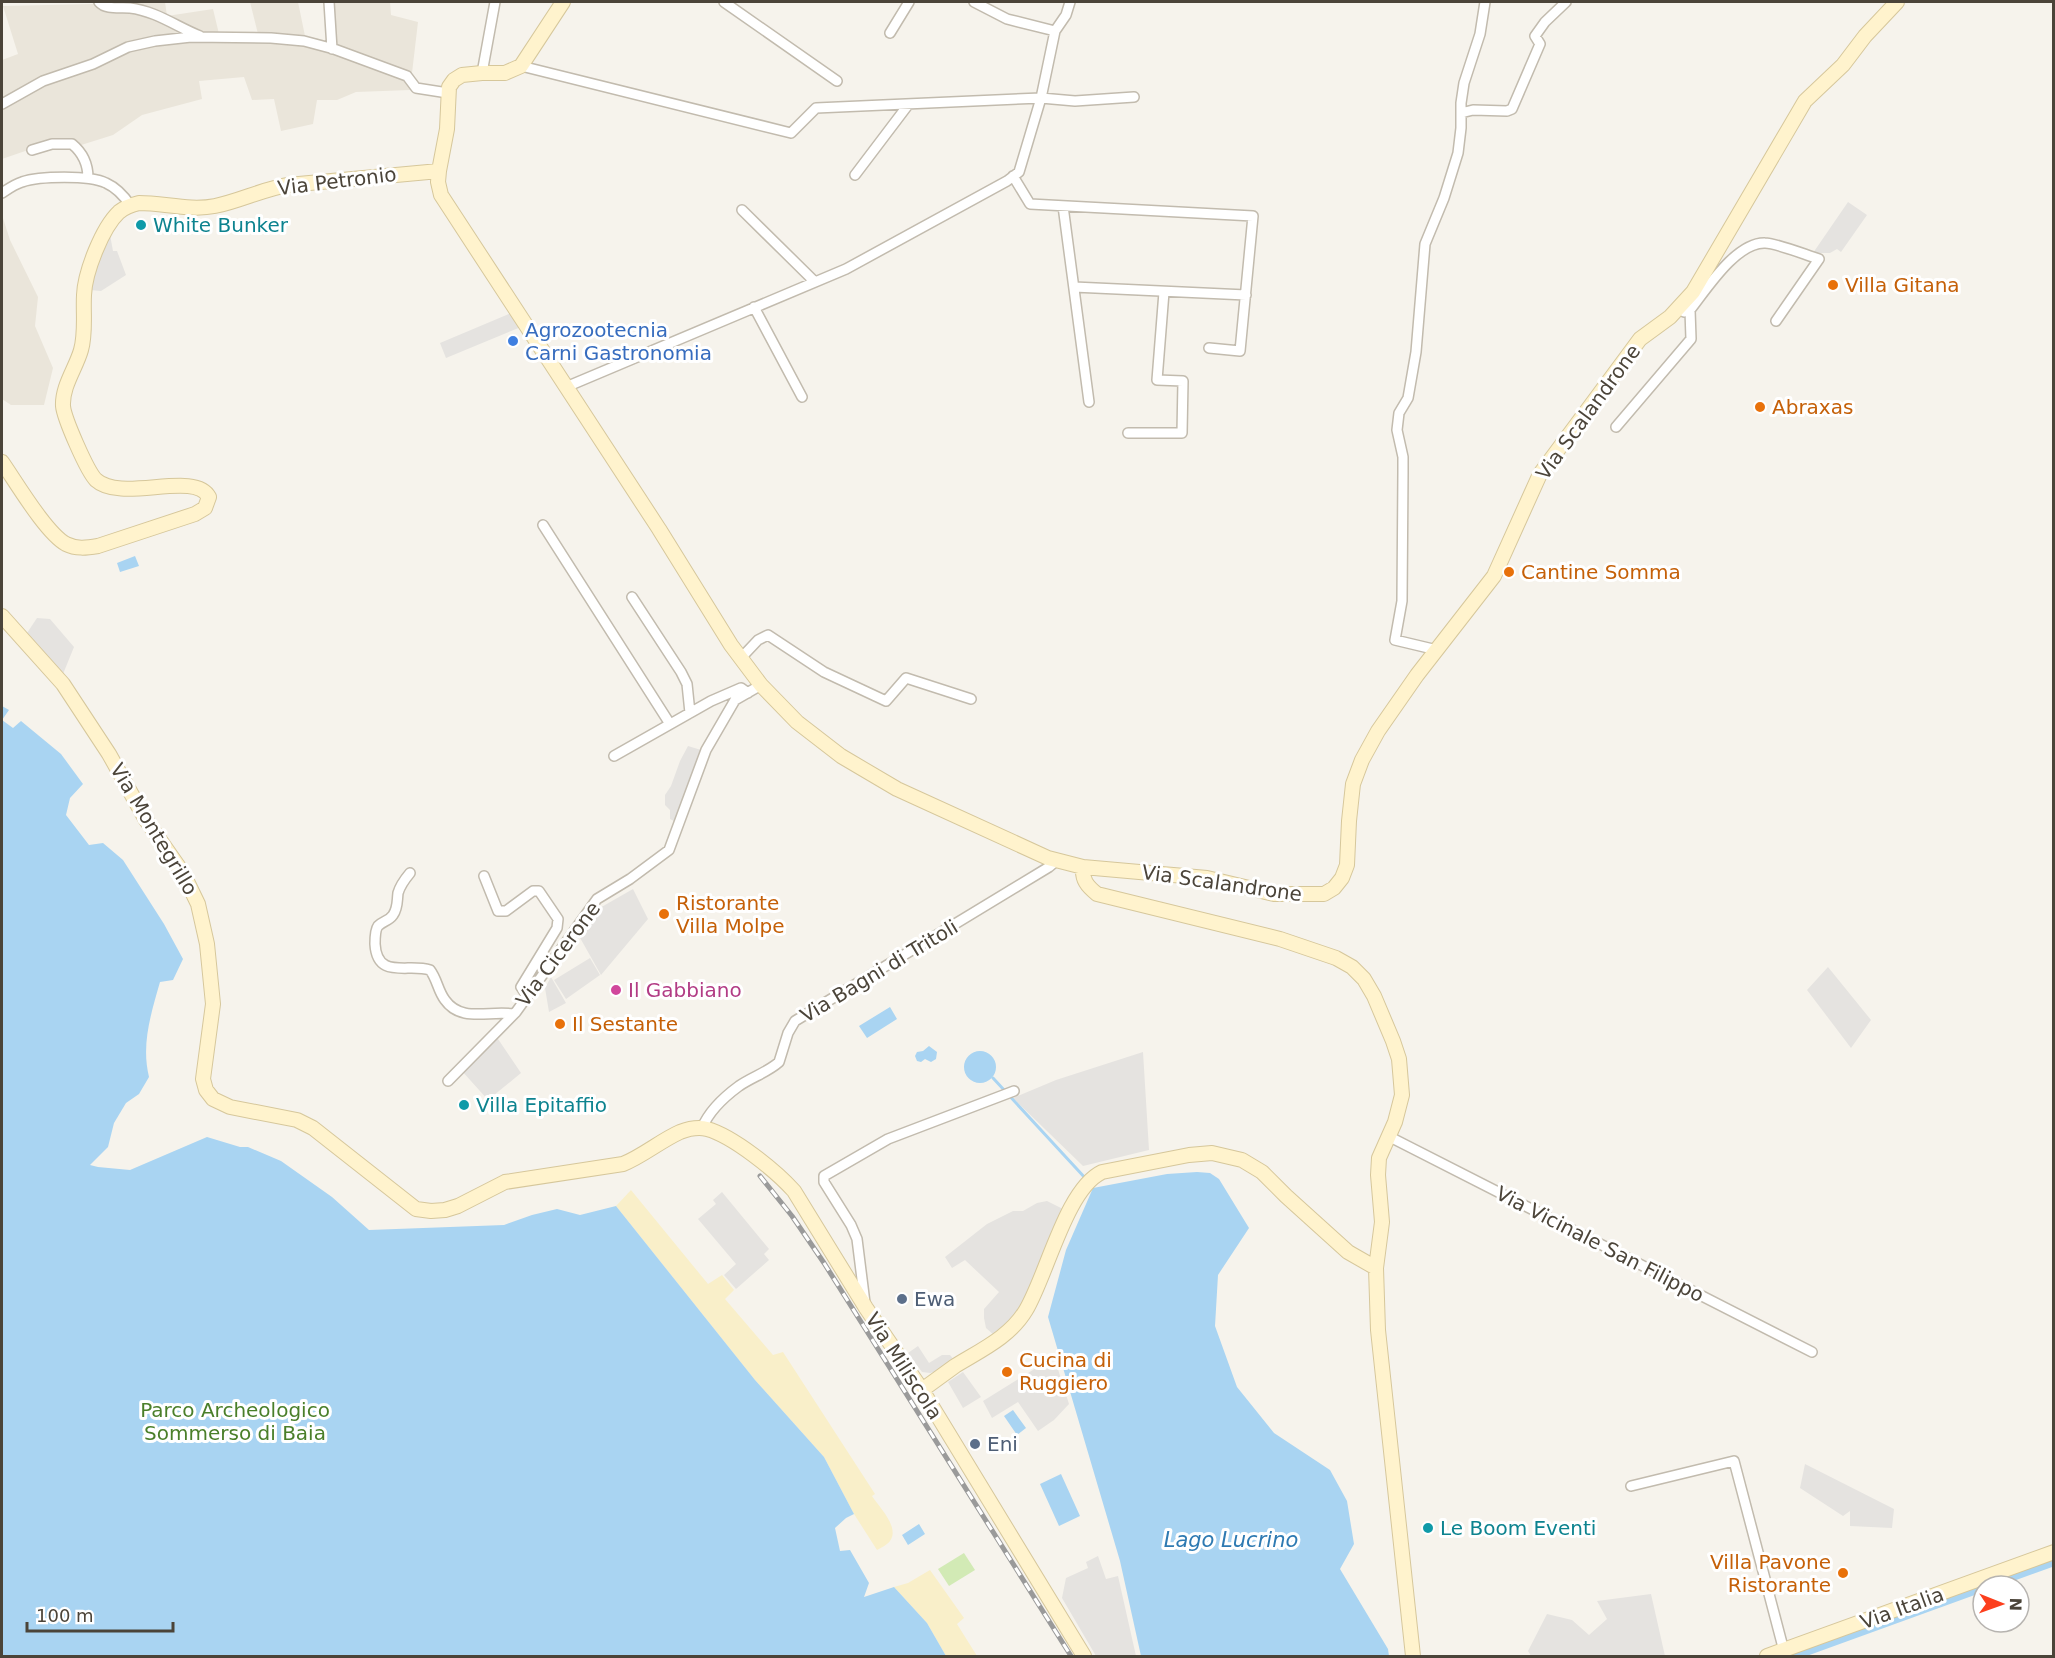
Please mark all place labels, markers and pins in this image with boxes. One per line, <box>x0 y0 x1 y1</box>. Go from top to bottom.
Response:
place label: White Bunker <box>153 213 289 237</box>
marker: White Bunker <box>134 218 148 232</box>
place label: Villa Gitana <box>1845 273 1960 297</box>
marker: Villa Gitana <box>1826 278 1840 292</box>
place label: Agrozootecnia Carni Gastronomia <box>525 318 712 365</box>
marker: Agrozootecnia Carni Gastronomia <box>506 334 520 348</box>
place label: Abraxas <box>1772 395 1853 419</box>
marker: Abraxas <box>1753 400 1767 414</box>
place label: Cantine Somma <box>1521 560 1681 584</box>
marker: Cantine Somma <box>1502 565 1516 579</box>
place label: Ristorante Villa Molpe <box>676 891 785 938</box>
marker: Ristorante Villa Molpe <box>657 907 671 921</box>
place label: Il Gabbiano <box>628 978 742 1002</box>
marker: Il Gabbiano <box>609 983 623 997</box>
place label: Il Sestante <box>572 1012 678 1036</box>
marker: Il Sestante <box>553 1017 567 1031</box>
place label: Villa Epitaffio <box>476 1093 607 1117</box>
marker: Villa Epitaffio <box>457 1098 471 1112</box>
place label: Ewa <box>914 1287 955 1311</box>
marker: Ewa <box>895 1292 909 1306</box>
place label: Cucina di Ruggiero <box>1019 1348 1112 1395</box>
marker: Cucina di Ruggiero <box>1000 1365 1014 1379</box>
place label: Eni <box>987 1432 1018 1456</box>
marker: Eni <box>968 1437 982 1451</box>
place label: Le Boom Eventi <box>1440 1516 1596 1540</box>
marker: Le Boom Eventi <box>1421 1521 1435 1535</box>
place label: Villa Pavone Ristorante <box>1710 1550 1831 1597</box>
marker: Villa Pavone Ristorante <box>1836 1566 1850 1580</box>

